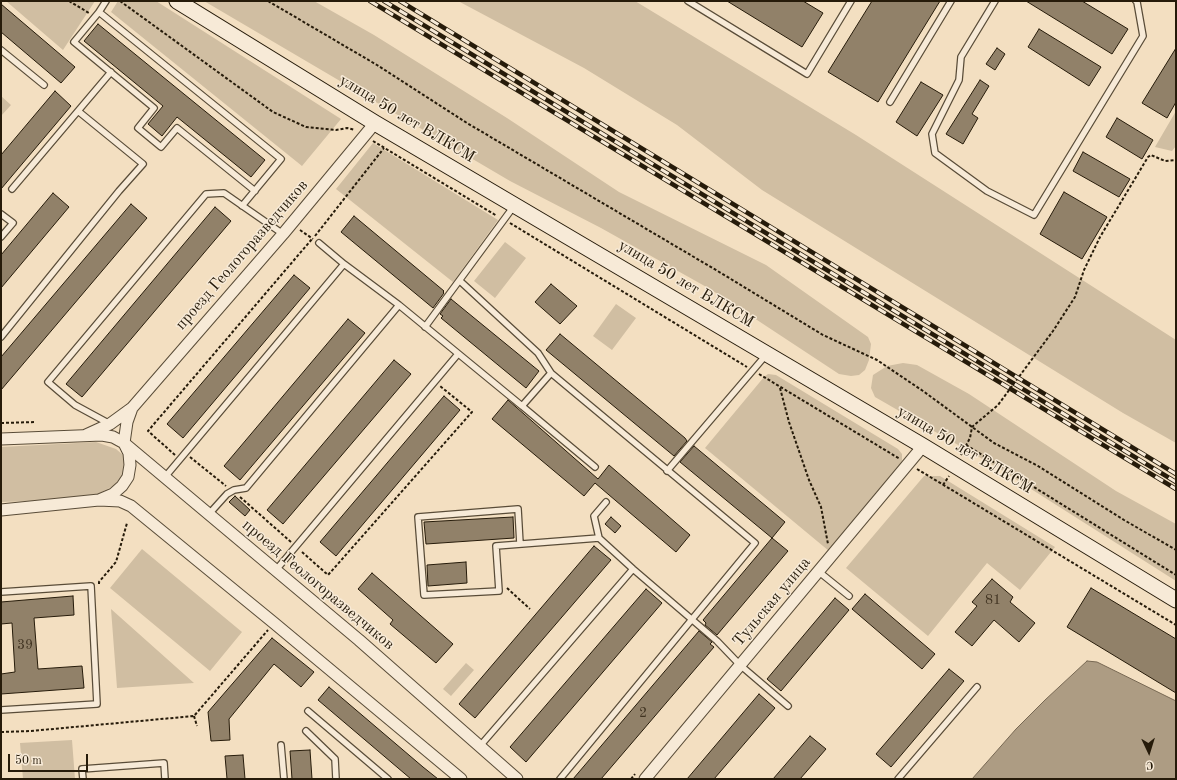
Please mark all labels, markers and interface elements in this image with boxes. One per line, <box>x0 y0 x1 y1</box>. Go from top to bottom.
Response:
street label: улица 50 лет ВЛКСМ <box>336 71 478 167</box>
street label: проезд Геологоразведчиков <box>172 176 312 334</box>
street label: улица 50 лет ВЛКСМ <box>615 236 757 332</box>
street label: улица 50 лет ВЛКСМ <box>894 402 1036 498</box>
street label: проезд Геологоразведчиков <box>238 516 398 654</box>
street label: Тульская улица <box>729 553 815 651</box>
house number: 81 <box>985 592 1001 608</box>
house number: 39 <box>17 637 33 653</box>
house number: 2 <box>639 705 647 721</box>
north arrow <box>1129 732 1169 772</box>
scale bar <box>10 746 90 772</box>
text: 50 m <box>15 755 42 767</box>
text: С <box>1146 759 1154 770</box>

